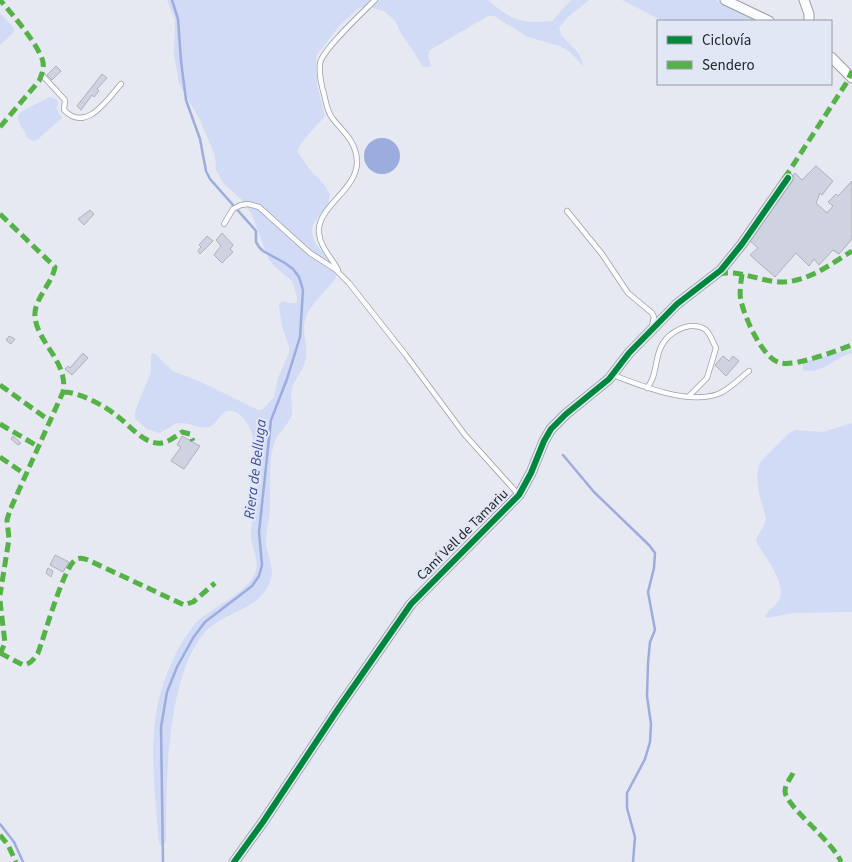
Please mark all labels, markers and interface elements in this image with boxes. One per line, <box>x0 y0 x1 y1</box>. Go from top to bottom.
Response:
legend <box>657 20 832 85</box>
text: Ciclovía <box>702 30 751 51</box>
text: Sendero <box>702 55 755 76</box>
water label: Riera de Belluga <box>239 418 272 520</box>
street label: Camí Vell de Tamariu <box>412 484 513 585</box>

